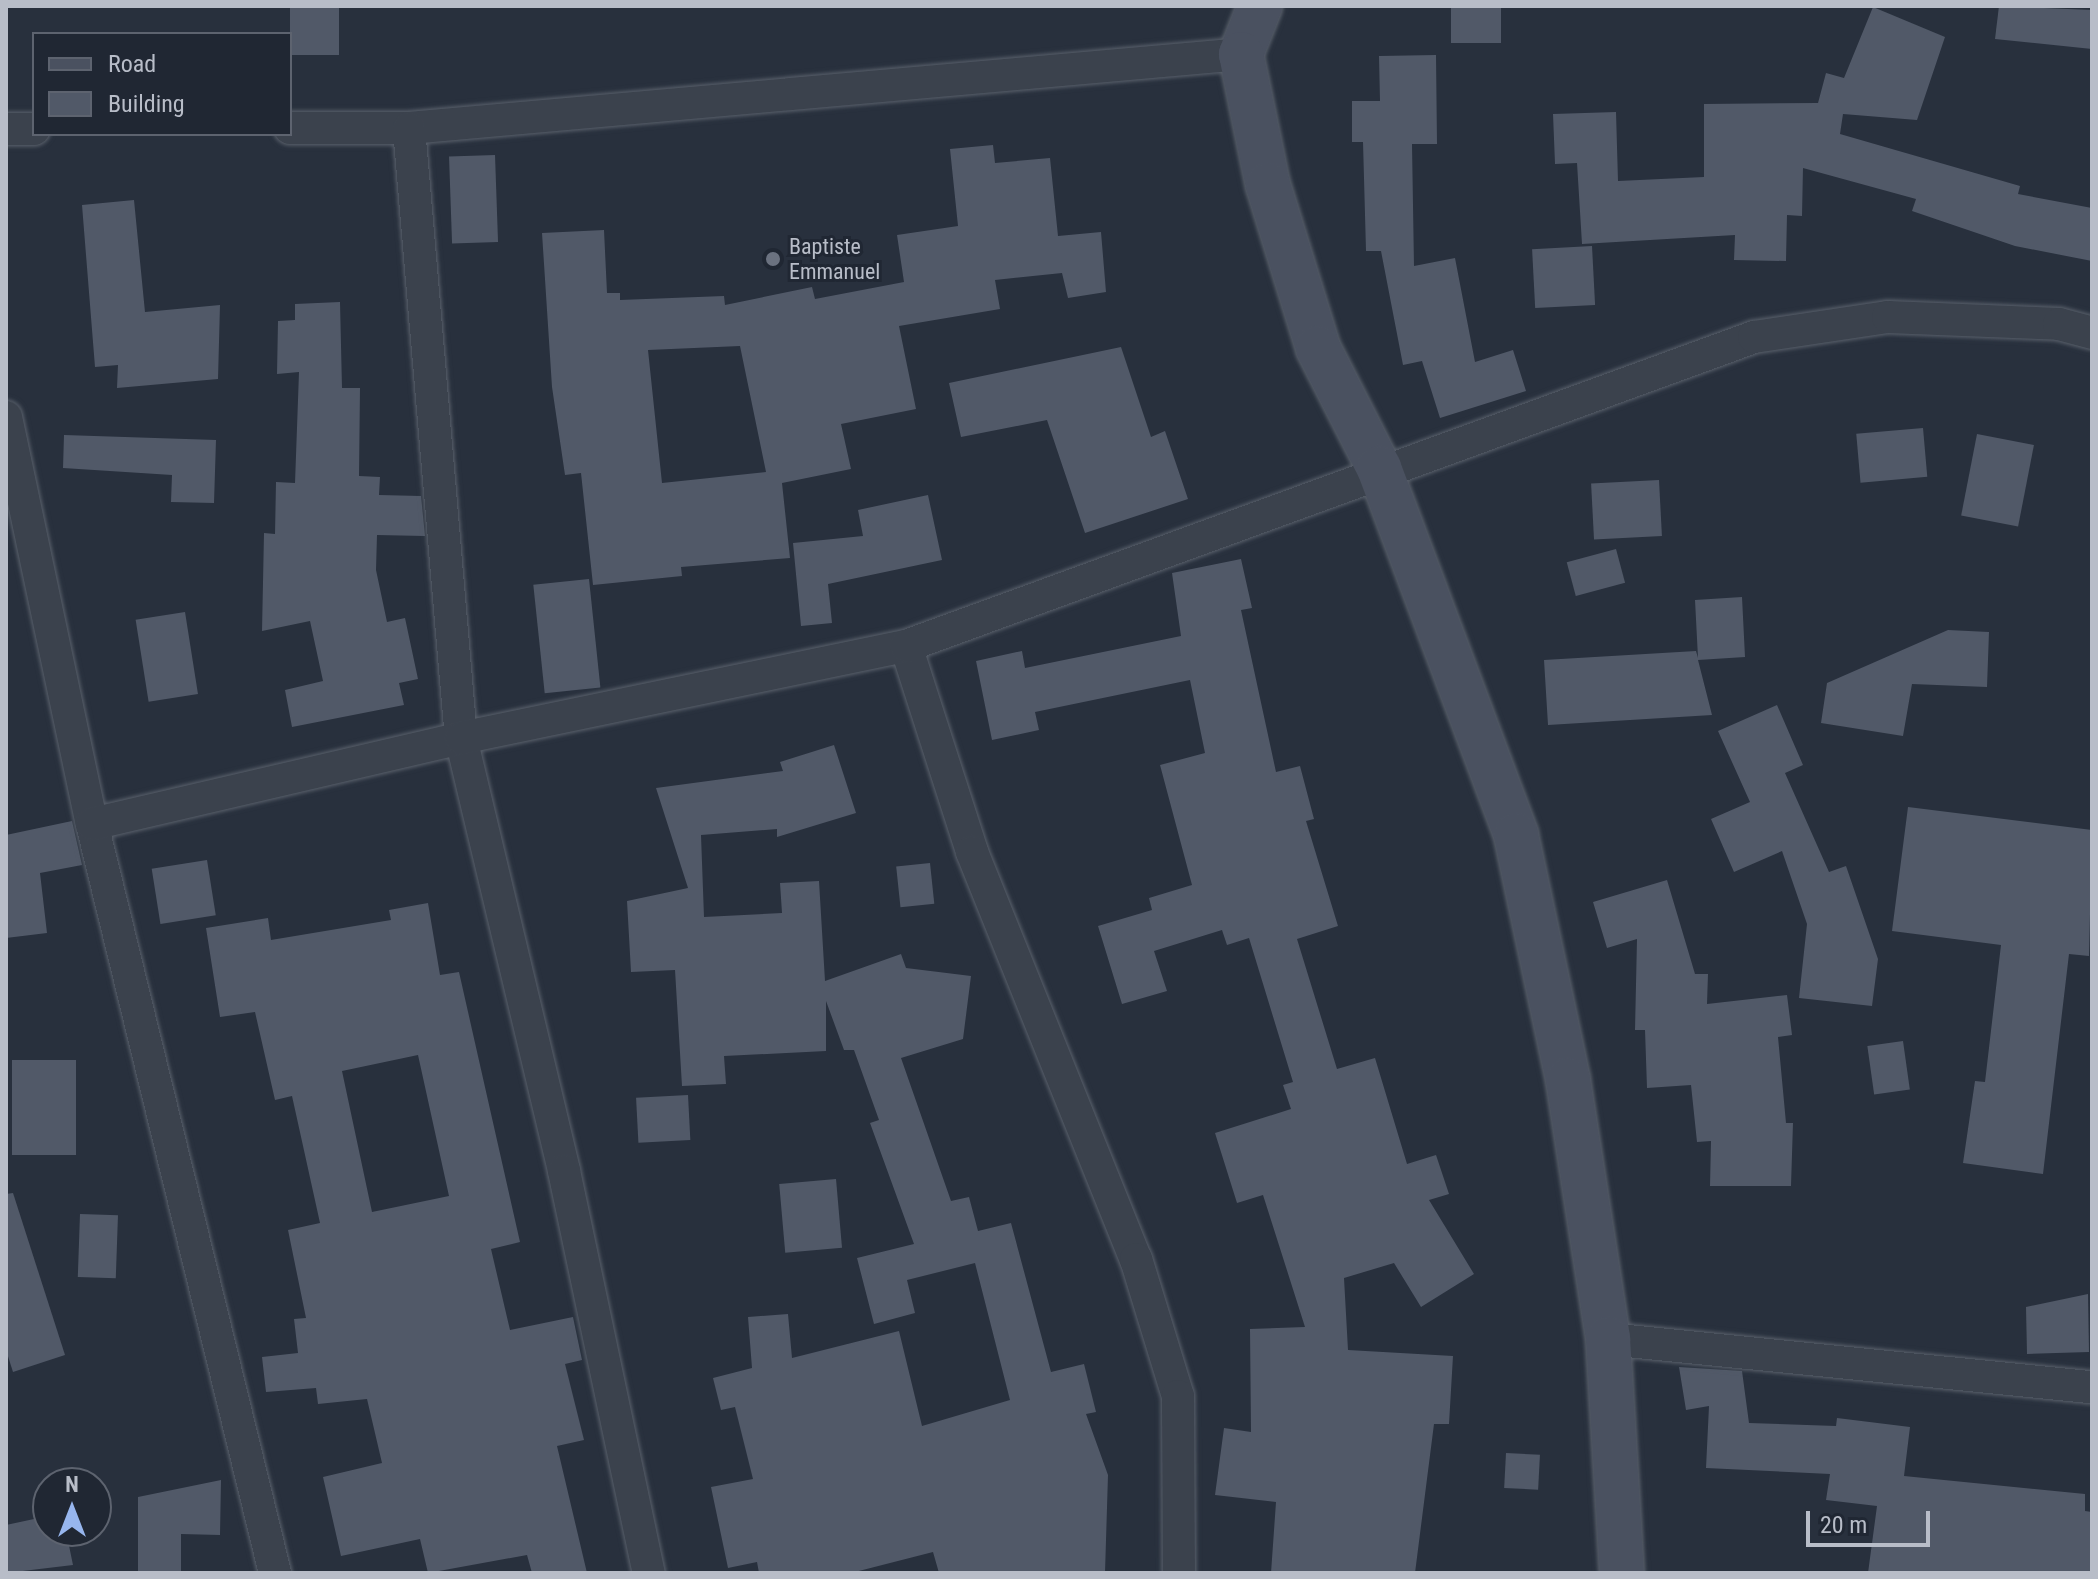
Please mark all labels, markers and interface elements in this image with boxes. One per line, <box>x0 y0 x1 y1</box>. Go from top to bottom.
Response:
legend <box>32 32 292 136</box>
text: Road <box>108 50 156 78</box>
text: Building <box>108 90 185 118</box>
place label: Baptiste Emmanuel <box>789 233 880 284</box>
marker: Baptiste Emmanuel <box>764 250 782 268</box>
north arrow <box>32 1467 112 1547</box>
text: N <box>65 1472 79 1497</box>
scale bar <box>1810 1495 1934 1545</box>
text: 20 m <box>1820 1511 1867 1539</box>

